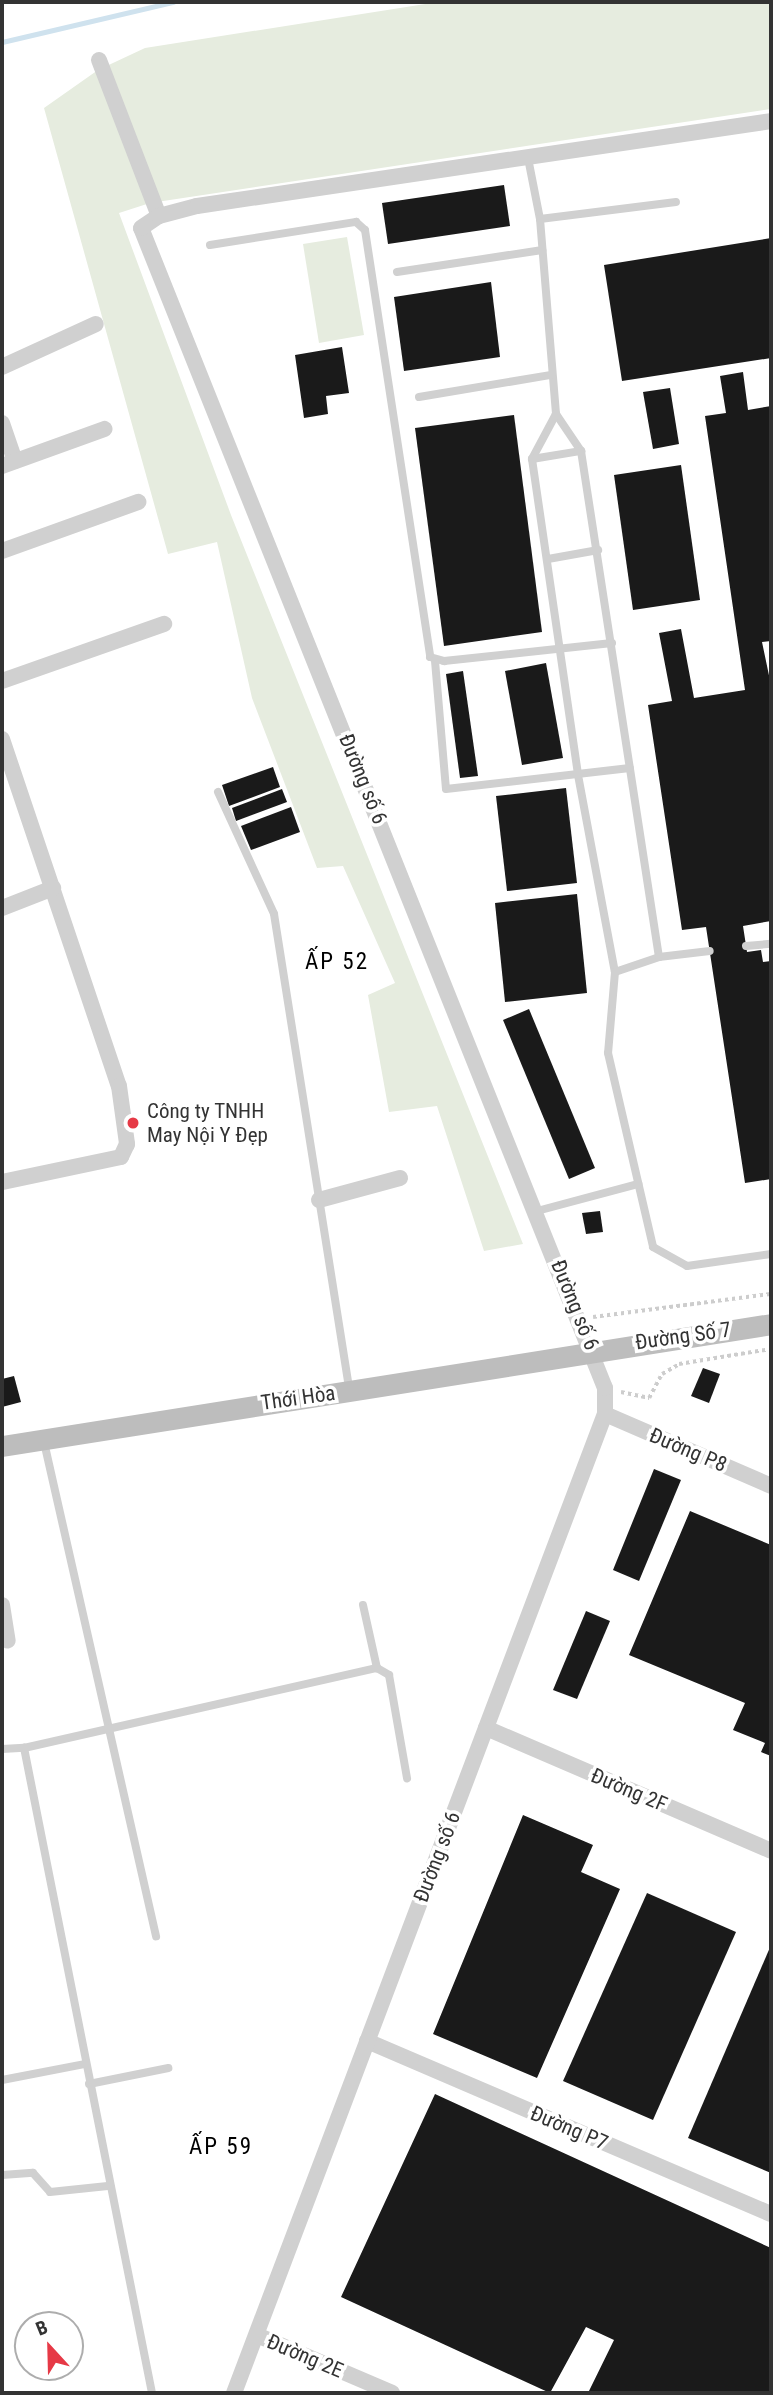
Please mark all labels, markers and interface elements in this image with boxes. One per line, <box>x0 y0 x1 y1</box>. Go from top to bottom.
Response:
street label: Đường số 6 <box>334 730 392 828</box>
district label: ẤP 52 <box>306 948 368 976</box>
place label: Công ty TNHH May Nội Y Đẹp <box>147 1098 268 1148</box>
marker: Công ty TNHH May Nội Y Đẹp <box>125 1115 141 1131</box>
street label: Đường số 6 <box>546 1256 604 1354</box>
street label: Đường Số 7 <box>634 1317 732 1355</box>
street label: Thới Hòa <box>259 1380 337 1416</box>
street label: Đường P8 <box>645 1422 731 1478</box>
street label: Đường 2F <box>587 1763 671 1817</box>
street label: Đường số 6 <box>408 1808 466 1906</box>
street label: Đường P7 <box>526 2100 612 2156</box>
district label: ẤP 59 <box>190 2133 252 2161</box>
north arrow <box>14 2311 84 2381</box>
text: B <box>32 2315 51 2341</box>
street label: Đường 2E <box>263 2329 347 2383</box>

